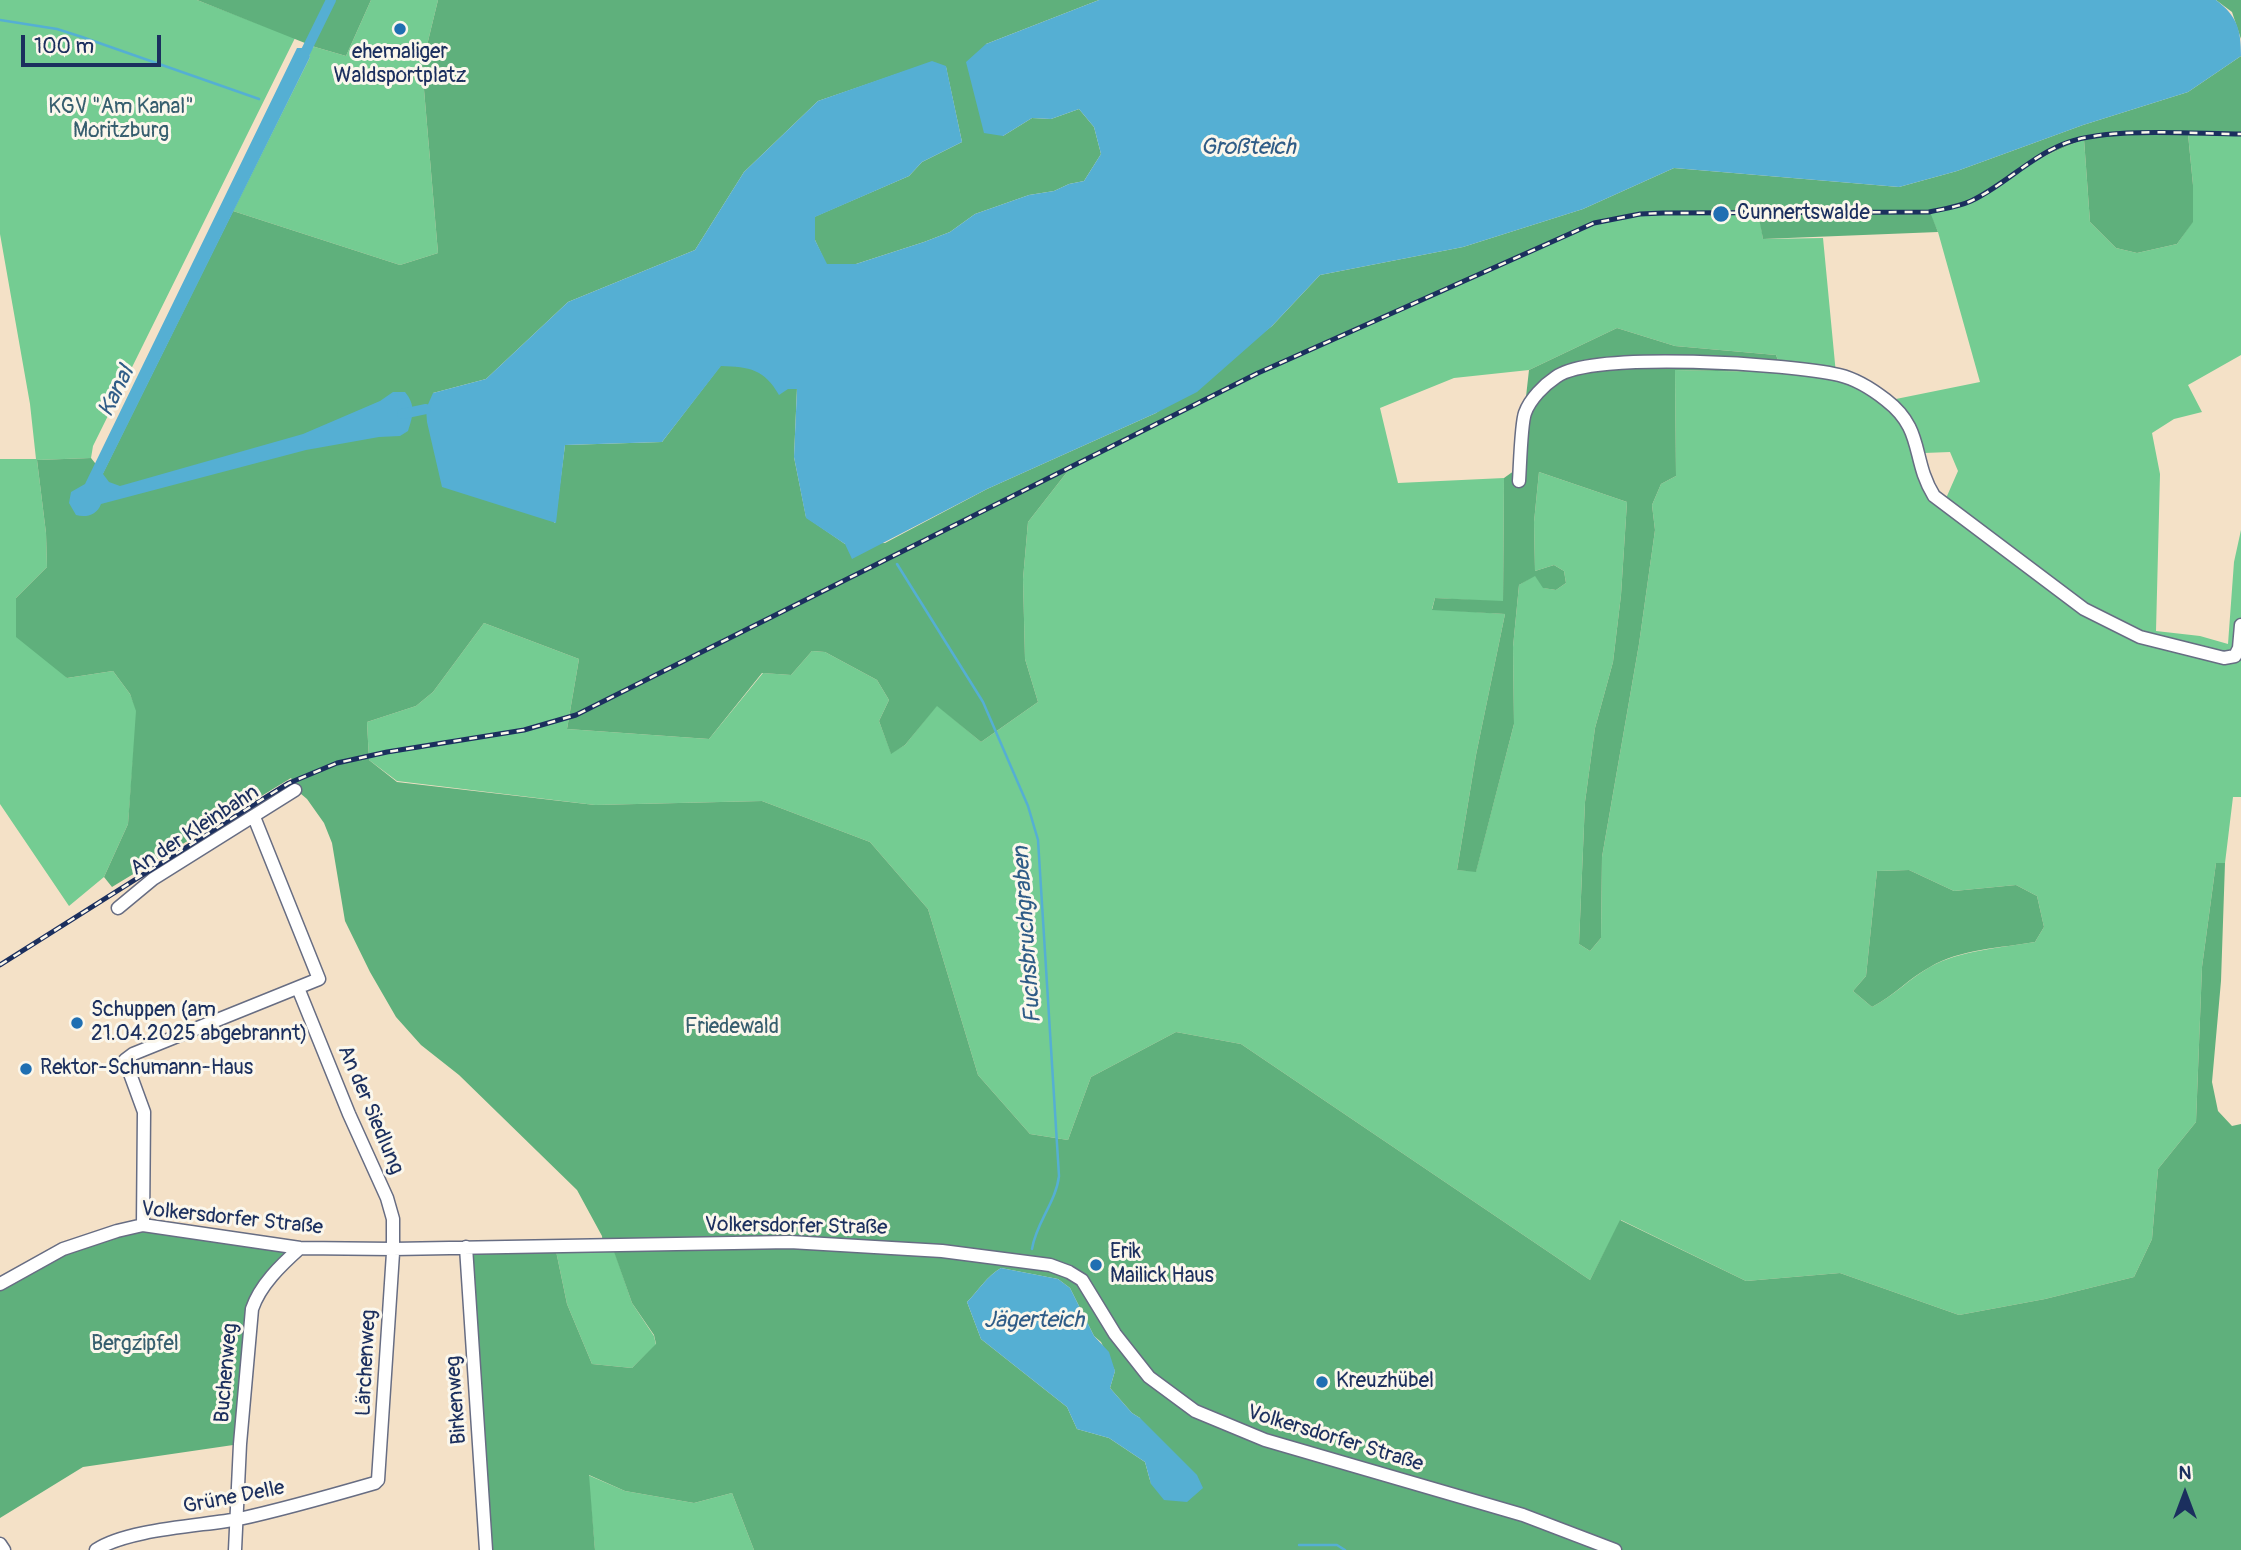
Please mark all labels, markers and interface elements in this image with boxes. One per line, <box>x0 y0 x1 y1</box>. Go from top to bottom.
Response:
scale bar <box>24 21 164 65</box>
marker: ehemaliger Waldsportplatz <box>392 21 408 37</box>
text: 100 m <box>34 33 94 60</box>
place label: ehemaliger Waldsportplatz <box>334 40 466 90</box>
park label: KGV "Am Kanal" Moritzburg <box>48 95 194 145</box>
water label: Großteich <box>1200 134 1296 162</box>
place label: Cunnertswalde <box>1737 201 1870 227</box>
marker: Cunnertswalde <box>1711 204 1731 224</box>
water label: Kanal <box>93 362 141 422</box>
street label: An der Kleinbahn <box>126 780 264 882</box>
water label: Fuchsbruchgraben <box>1008 846 1048 1024</box>
place label: Schuppen (am 21.04.2025 abgebrannt) <box>91 998 307 1048</box>
marker: Schuppen (am 21.04.2025 abgebrannt) <box>69 1015 85 1031</box>
park label: Friedewald <box>685 1015 779 1041</box>
street label: An der Siedlung <box>332 1042 408 1178</box>
place label: Rektor-Schumann-Haus <box>40 1056 253 1082</box>
marker: Rektor-Schumann-Haus <box>18 1061 34 1077</box>
street label: Volkersdorfer Straße <box>140 1197 324 1241</box>
street label: Volkersdorfer Straße <box>704 1213 888 1241</box>
place label: Erik Mailick Haus <box>1110 1240 1214 1290</box>
marker: Erik Mailick Haus <box>1088 1257 1104 1273</box>
water label: Jägerteich <box>984 1307 1084 1335</box>
street label: Lärchenweg <box>352 1309 382 1417</box>
street label: Buchenweg <box>210 1322 244 1424</box>
park label: Bergzipfel <box>91 1332 179 1358</box>
street label: Birkenweg <box>441 1355 473 1445</box>
place label: Kreuzhübel <box>1336 1369 1434 1395</box>
marker: Kreuzhübel <box>1314 1374 1330 1390</box>
street label: Volkersdorfer Straße <box>1244 1400 1426 1478</box>
north arrow <box>2150 1459 2220 1529</box>
text: N <box>2179 1461 2191 1485</box>
street label: Grüne Delle <box>181 1476 287 1520</box>

